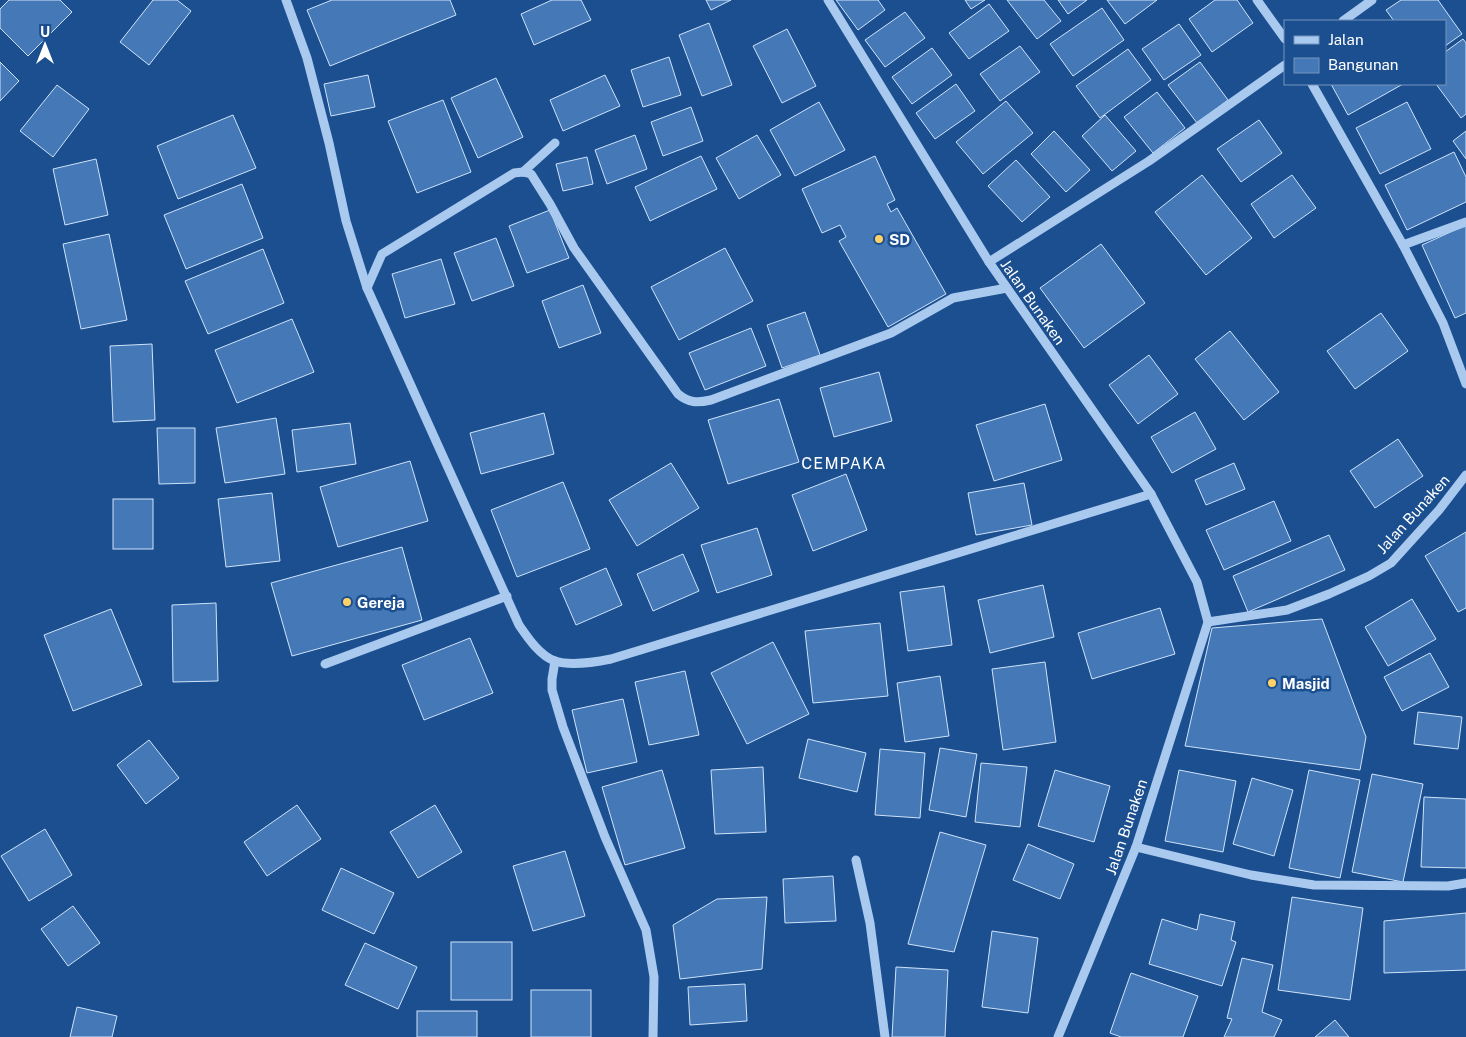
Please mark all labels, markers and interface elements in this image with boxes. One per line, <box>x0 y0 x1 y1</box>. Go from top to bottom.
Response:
north arrow <box>20 20 70 70</box>
legend <box>1284 20 1446 85</box>
text: U <box>40 24 50 40</box>
text: Jalan <box>1328 31 1364 48</box>
text: Bangunan <box>1328 56 1399 73</box>
place label: SD <box>889 231 910 248</box>
marker: SD <box>873 233 885 245</box>
street label: Jalan Bunaken <box>997 256 1069 348</box>
district label: CEMPAKA <box>801 454 887 473</box>
street label: Jalan Bunaken <box>1373 471 1453 557</box>
place label: Gereja <box>357 594 405 611</box>
marker: Gereja <box>341 596 353 608</box>
place label: Masjid <box>1282 675 1330 692</box>
marker: Masjid <box>1266 677 1278 689</box>
street label: Jalan Bunaken <box>1102 777 1150 877</box>

